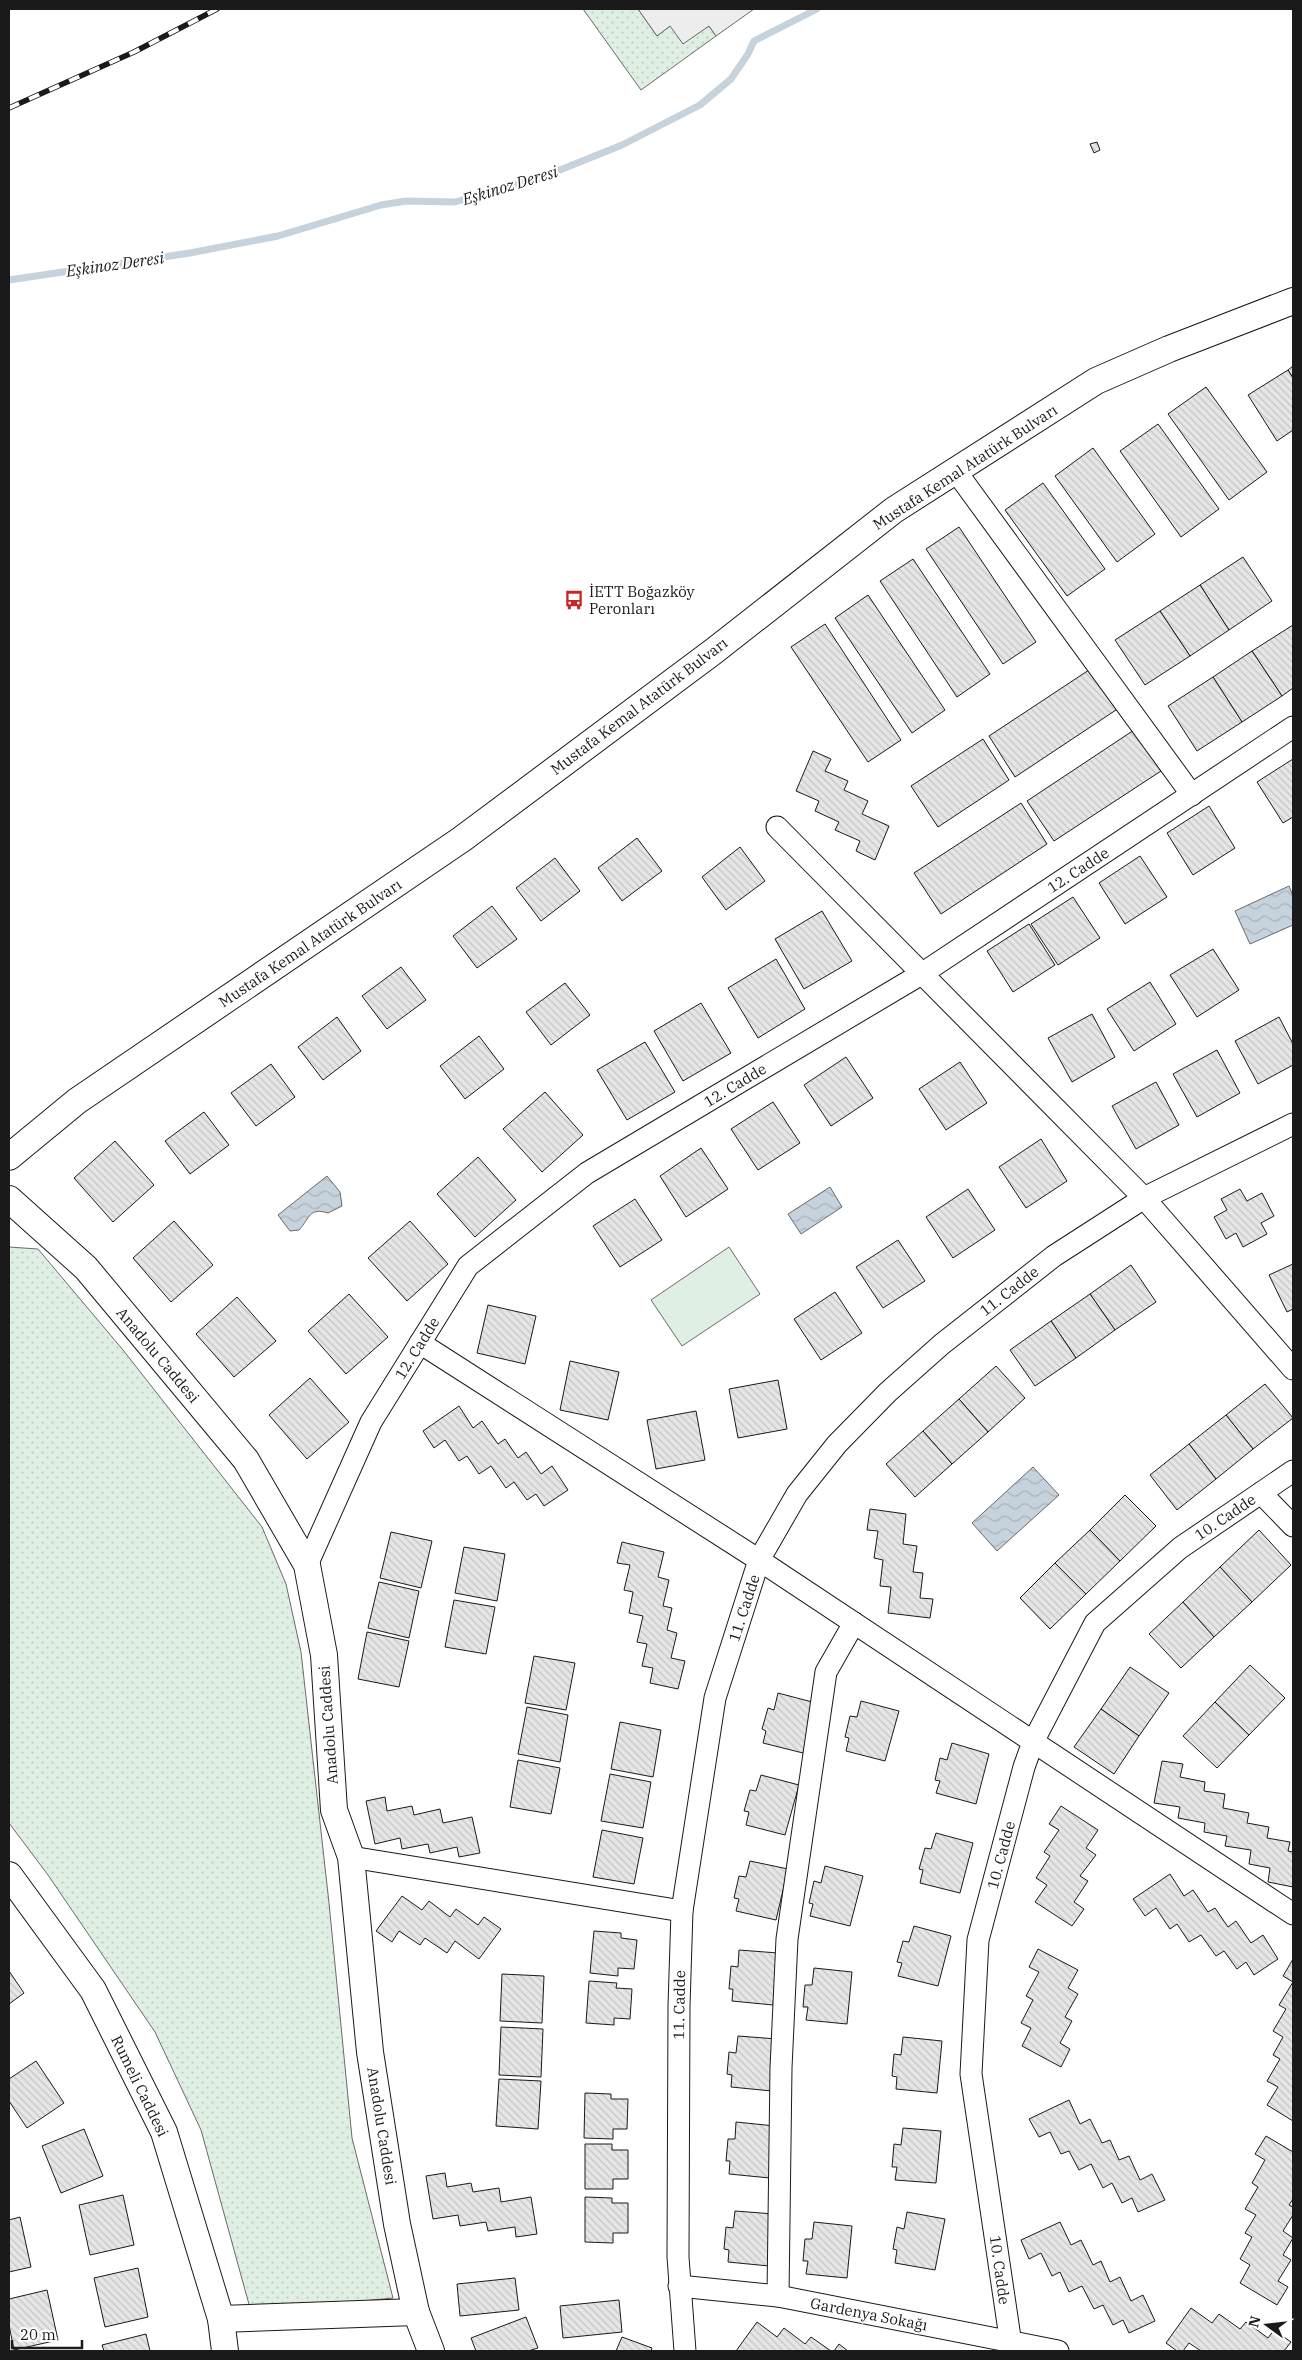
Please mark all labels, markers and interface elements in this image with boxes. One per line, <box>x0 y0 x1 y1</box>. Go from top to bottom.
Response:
water label: Eşkinoz Deresi <box>459 161 560 209</box>
water label: Eşkinoz Deresi <box>64 247 165 281</box>
street label: Mustafa Kemal Atatürk Bulvarı <box>869 400 1061 534</box>
place label: İETT Boğazköy Peronları <box>589 582 695 618</box>
bus stop icon: İETT Boğazköy Peronları <box>563 589 585 611</box>
street label: Mustafa Kemal Atatürk Bulvarı <box>547 633 731 779</box>
street label: 12. Cadde <box>1044 843 1112 897</box>
street label: Mustafa Kemal Atatürk Bulvarı <box>215 874 405 1011</box>
street label: 12. Cadde <box>700 1059 770 1111</box>
street label: 11. Cadde <box>976 1262 1042 1320</box>
street label: Anadolu Caddesi <box>112 1303 204 1407</box>
street label: 12. Cadde <box>391 1313 443 1383</box>
street label: 10. Cadde <box>1191 1490 1259 1544</box>
street label: 11. Cadde <box>724 1572 764 1644</box>
street label: Anadolu Caddesi <box>314 1665 342 1785</box>
street label: 10. Cadde <box>983 1819 1019 1891</box>
street label: 11. Cadde <box>669 1970 689 2040</box>
street label: Rumeli Caddesi <box>107 2032 173 2140</box>
street label: Anadolu Caddesi <box>363 2066 401 2187</box>
street label: 10. Cadde <box>986 2234 1014 2306</box>
street label: Gardenya Sokağı <box>809 2293 929 2335</box>
north arrow <box>1242 2300 1292 2350</box>
text: N <box>1244 2314 1265 2329</box>
scale bar <box>12 2318 82 2350</box>
text: 20 m <box>20 2325 56 2344</box>

